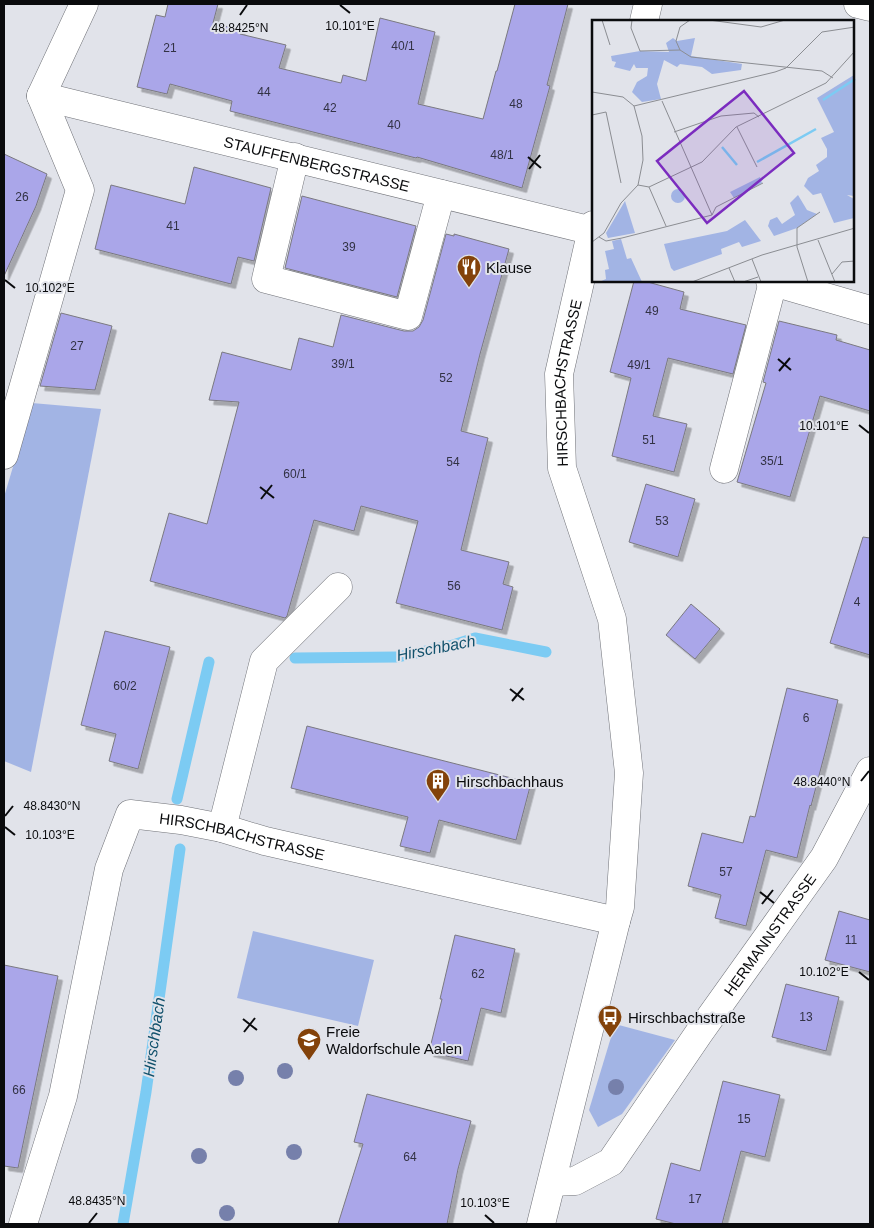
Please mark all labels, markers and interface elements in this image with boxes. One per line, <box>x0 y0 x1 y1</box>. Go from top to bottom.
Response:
text: 10.101°E <box>325 19 375 33</box>
inset map <box>592 20 854 282</box>
text: 48.8425°N <box>212 21 268 35</box>
house number: 40/1 <box>391 39 415 53</box>
house number: 21 <box>163 41 177 55</box>
house number: 44 <box>257 85 271 99</box>
house number: 48 <box>509 97 523 111</box>
house number: 42 <box>323 101 337 115</box>
house number: 40 <box>387 118 401 132</box>
street label: STAUFFENBERGSTRASSE <box>222 133 412 194</box>
house number: 48/1 <box>490 148 514 162</box>
house number: 26 <box>15 190 29 204</box>
house number: 41 <box>166 219 180 233</box>
house number: 39 <box>342 240 356 254</box>
restaurant icon: Klause <box>456 254 482 288</box>
place label: Klause <box>486 259 532 276</box>
text: 10.102°E <box>25 281 75 295</box>
street label: HIRSCHBACHSTRASSE <box>550 297 584 467</box>
house number: 49 <box>645 304 659 318</box>
house number: 27 <box>70 339 84 353</box>
house number: 39/1 <box>331 357 355 371</box>
house number: 49/1 <box>627 358 651 372</box>
house number: 52 <box>439 371 453 385</box>
text: 10.101°E <box>799 419 849 433</box>
house number: 51 <box>642 433 656 447</box>
house number: 35/1 <box>760 454 784 468</box>
house number: 54 <box>446 455 460 469</box>
house number: 60/1 <box>283 467 307 481</box>
house number: 53 <box>655 514 669 528</box>
house number: 56 <box>447 579 461 593</box>
house number: 4 <box>854 595 861 609</box>
water label: Hirschbach <box>395 632 477 664</box>
house number: 60/2 <box>113 679 137 693</box>
house number: 6 <box>803 711 810 725</box>
building icon: Hirschbachhaus <box>425 768 451 802</box>
place label: Hirschbachhaus <box>456 773 564 790</box>
text: 48.8440°N <box>794 775 850 789</box>
text: 48.8430°N <box>24 799 80 813</box>
street label: HIRSCHBACHSTRASSE <box>159 809 326 863</box>
text: 10.103°E <box>25 828 75 842</box>
house number: 57 <box>719 865 733 879</box>
street label: HERMANNSTRASSE <box>720 870 819 999</box>
house number: 11 <box>845 933 858 947</box>
text: 10.102°E <box>799 965 849 979</box>
house number: 62 <box>471 967 485 981</box>
water label: Hirschbach <box>140 996 168 1078</box>
bus stop icon: Hirschbachstraße <box>597 1004 623 1038</box>
place label: Hirschbachstraße <box>628 1009 746 1026</box>
house number: 13 <box>799 1010 813 1024</box>
place label: Freie Waldorfschule Aalen <box>326 1023 462 1057</box>
school or university icon: Freie Waldorfschule Aalen <box>296 1027 322 1061</box>
house number: 66 <box>12 1083 26 1097</box>
house number: 15 <box>737 1112 751 1126</box>
house number: 64 <box>403 1150 417 1164</box>
house number: 17 <box>688 1192 702 1206</box>
text: 48.8435°N <box>69 1194 125 1208</box>
text: 10.103°E <box>460 1196 510 1210</box>

